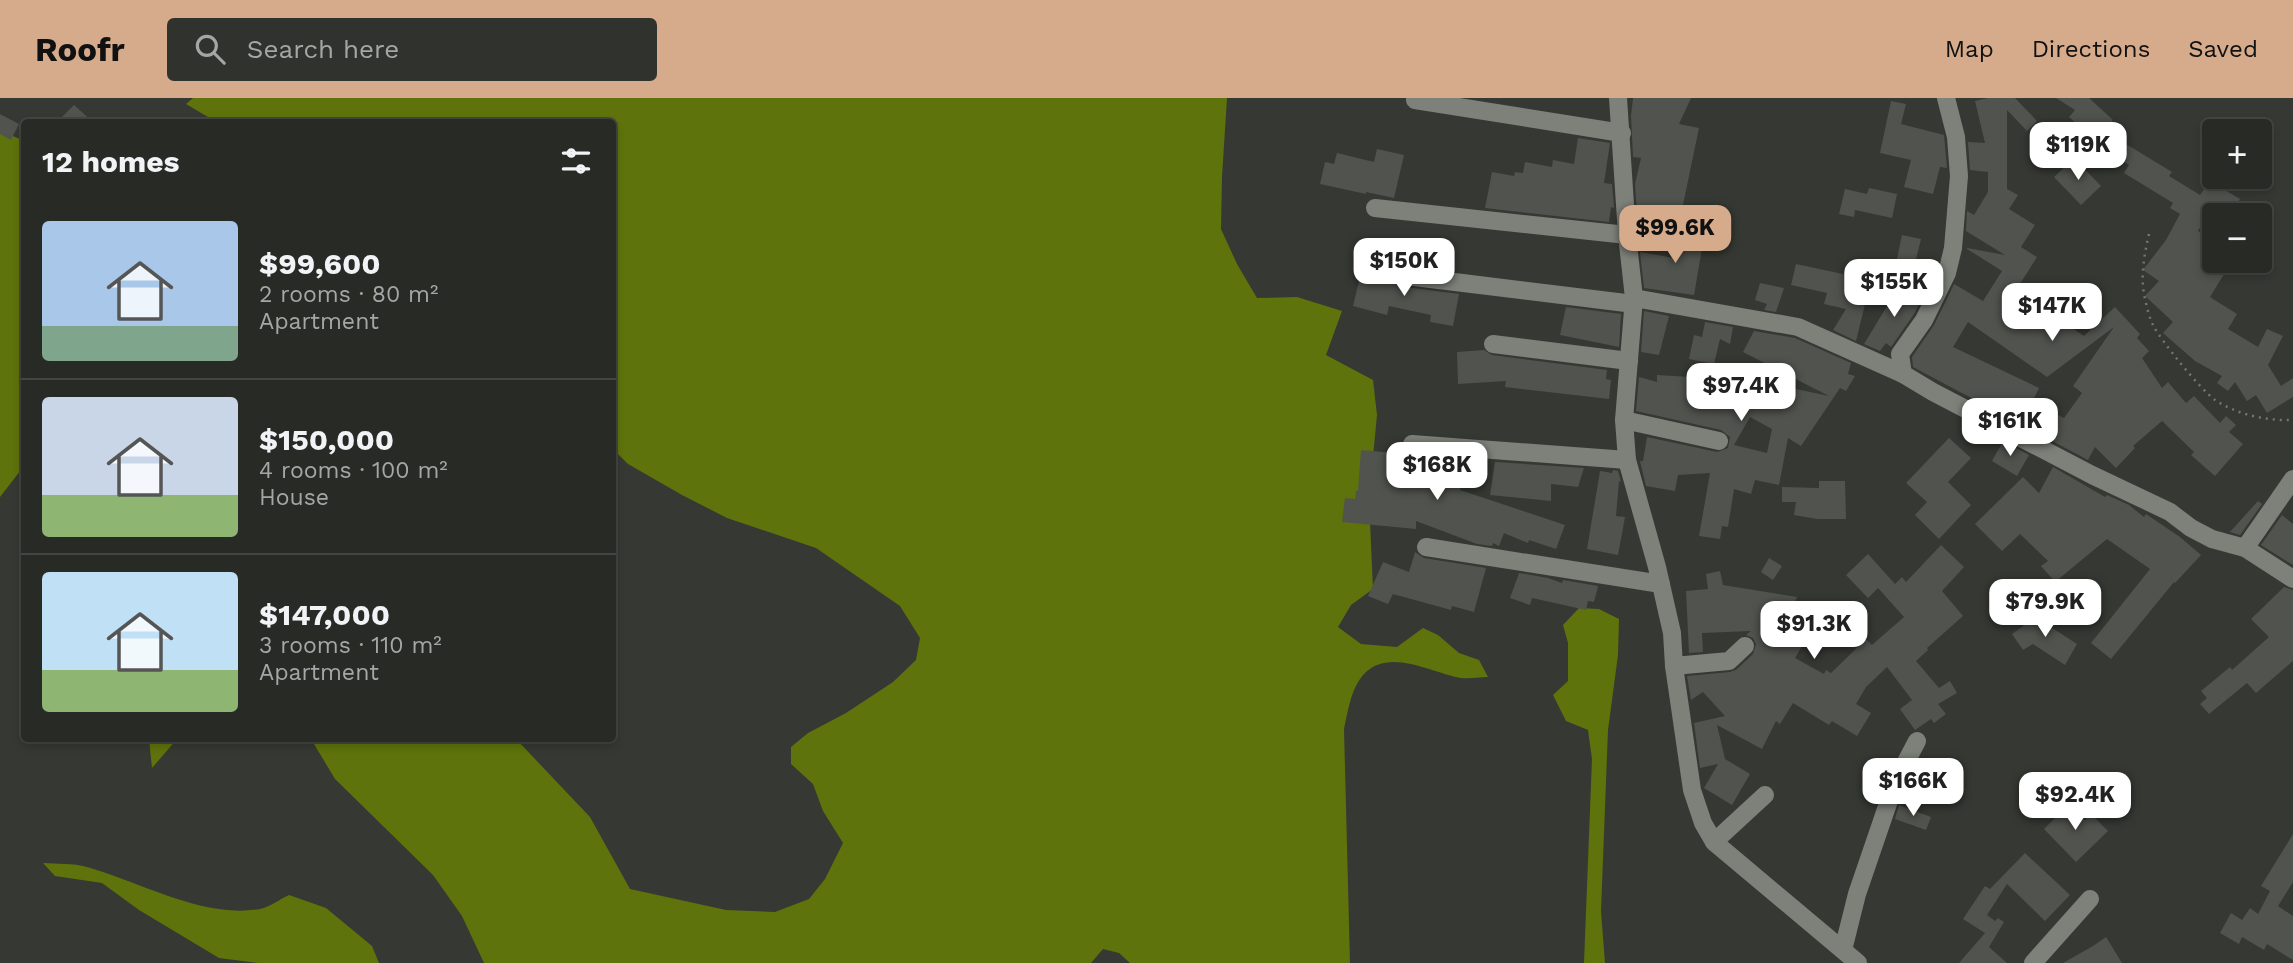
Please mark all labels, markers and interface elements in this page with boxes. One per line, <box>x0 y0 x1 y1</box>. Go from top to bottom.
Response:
search box <box>167 18 657 81</box>
text: Roofr <box>35 30 125 69</box>
icon: search <box>191 30 229 68</box>
text: Search here <box>247 34 399 64</box>
text: Map <box>1945 35 1994 63</box>
text: Directions <box>2032 35 2150 63</box>
text: Saved <box>2188 35 2258 63</box>
map controls <box>2202 119 2272 273</box>
button: + <box>2202 119 2272 189</box>
pin: $119K <box>2029 122 2127 182</box>
text: $119K <box>2046 131 2110 158</box>
icon: filters <box>557 142 595 180</box>
text: 12 homes <box>42 144 180 179</box>
button: − <box>2202 203 2272 273</box>
pin: $99.6K <box>1618 206 1732 265</box>
text: $99.6K <box>1635 214 1715 241</box>
pin: $150K <box>1355 238 1453 298</box>
text: $99,600 <box>259 246 381 281</box>
text: $150K <box>1370 247 1438 274</box>
icon: home <box>98 249 182 333</box>
pin: $155K <box>1845 260 1943 319</box>
text: $155K <box>1860 268 1928 295</box>
text: 2 rooms · 80 m² <box>259 281 438 308</box>
pin: $147K <box>2003 284 2101 343</box>
text: $147K <box>2018 292 2086 319</box>
text: Apartment <box>259 308 379 335</box>
pin: $97.4K <box>1684 364 1798 423</box>
text: $97.4K <box>1703 372 1779 399</box>
pin: $161K <box>1961 398 2059 458</box>
text: $161K <box>1978 407 2042 434</box>
text: $150,000 <box>259 422 394 457</box>
icon: home <box>98 425 182 509</box>
pin: $168K <box>1388 442 1486 502</box>
text: $168K <box>1402 451 1472 478</box>
text: 4 rooms · 100 m² <box>259 457 448 484</box>
text: House <box>259 484 329 511</box>
pin: $79.9K <box>1988 580 2102 639</box>
text: $79.9K <box>2005 588 2085 615</box>
text: $147,000 <box>259 597 390 632</box>
icon: home <box>98 600 182 684</box>
pin: $91.3K <box>1757 602 1871 661</box>
text: $91.3K <box>1776 610 1852 637</box>
text: 3 rooms · 110 m² <box>259 632 442 659</box>
text: Apartment <box>259 659 379 686</box>
pin: $166K <box>1864 758 1962 818</box>
text: $166K <box>1879 767 1947 794</box>
pin: $92.4K <box>2018 772 2132 832</box>
text: $92.4K <box>2035 781 2115 808</box>

